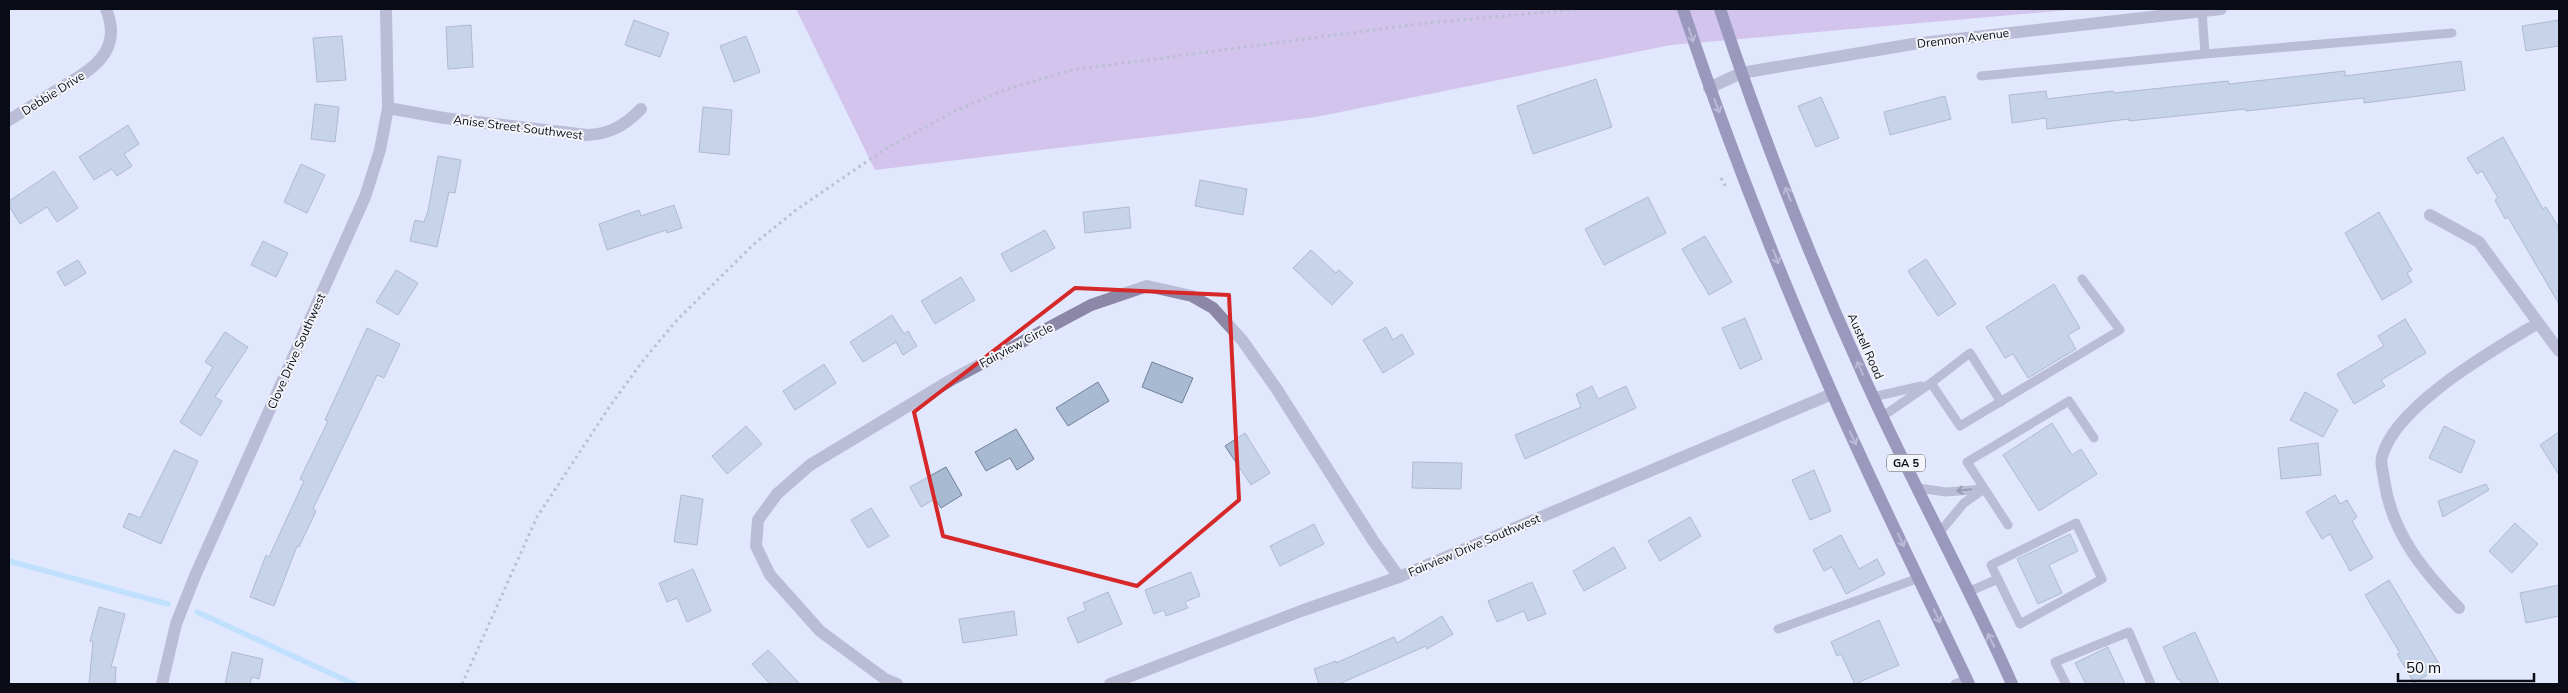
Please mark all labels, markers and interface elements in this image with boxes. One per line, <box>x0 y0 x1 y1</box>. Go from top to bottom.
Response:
street label: Drennon Avenue <box>1916 25 2010 51</box>
one-way arrow <box>1687 26 1697 42</box>
street label: Debbie Drive <box>19 68 87 118</box>
one-way arrow <box>1712 98 1722 113</box>
street label: Anise Street Southwest <box>453 112 583 142</box>
one-way arrow <box>1783 187 1792 202</box>
one-way arrow <box>1772 249 1781 265</box>
street label: Clove Drive Southwest <box>264 291 328 411</box>
street label: Austell Road <box>1845 311 1887 381</box>
street label: Fairview Circle <box>977 319 1055 371</box>
one-way arrow <box>1854 361 1864 376</box>
one-way arrow <box>1849 430 1858 445</box>
road number: GA 5 <box>1887 454 1925 472</box>
one-way arrow <box>1956 485 1972 495</box>
street label: Fairview Drive Southwest <box>1406 510 1542 580</box>
one-way arrow <box>1897 532 1906 547</box>
one-way arrow <box>1933 608 1942 623</box>
one-way arrow <box>1986 633 1995 648</box>
scale bar <box>2398 650 2534 682</box>
text: 50 m <box>2406 658 2441 677</box>

